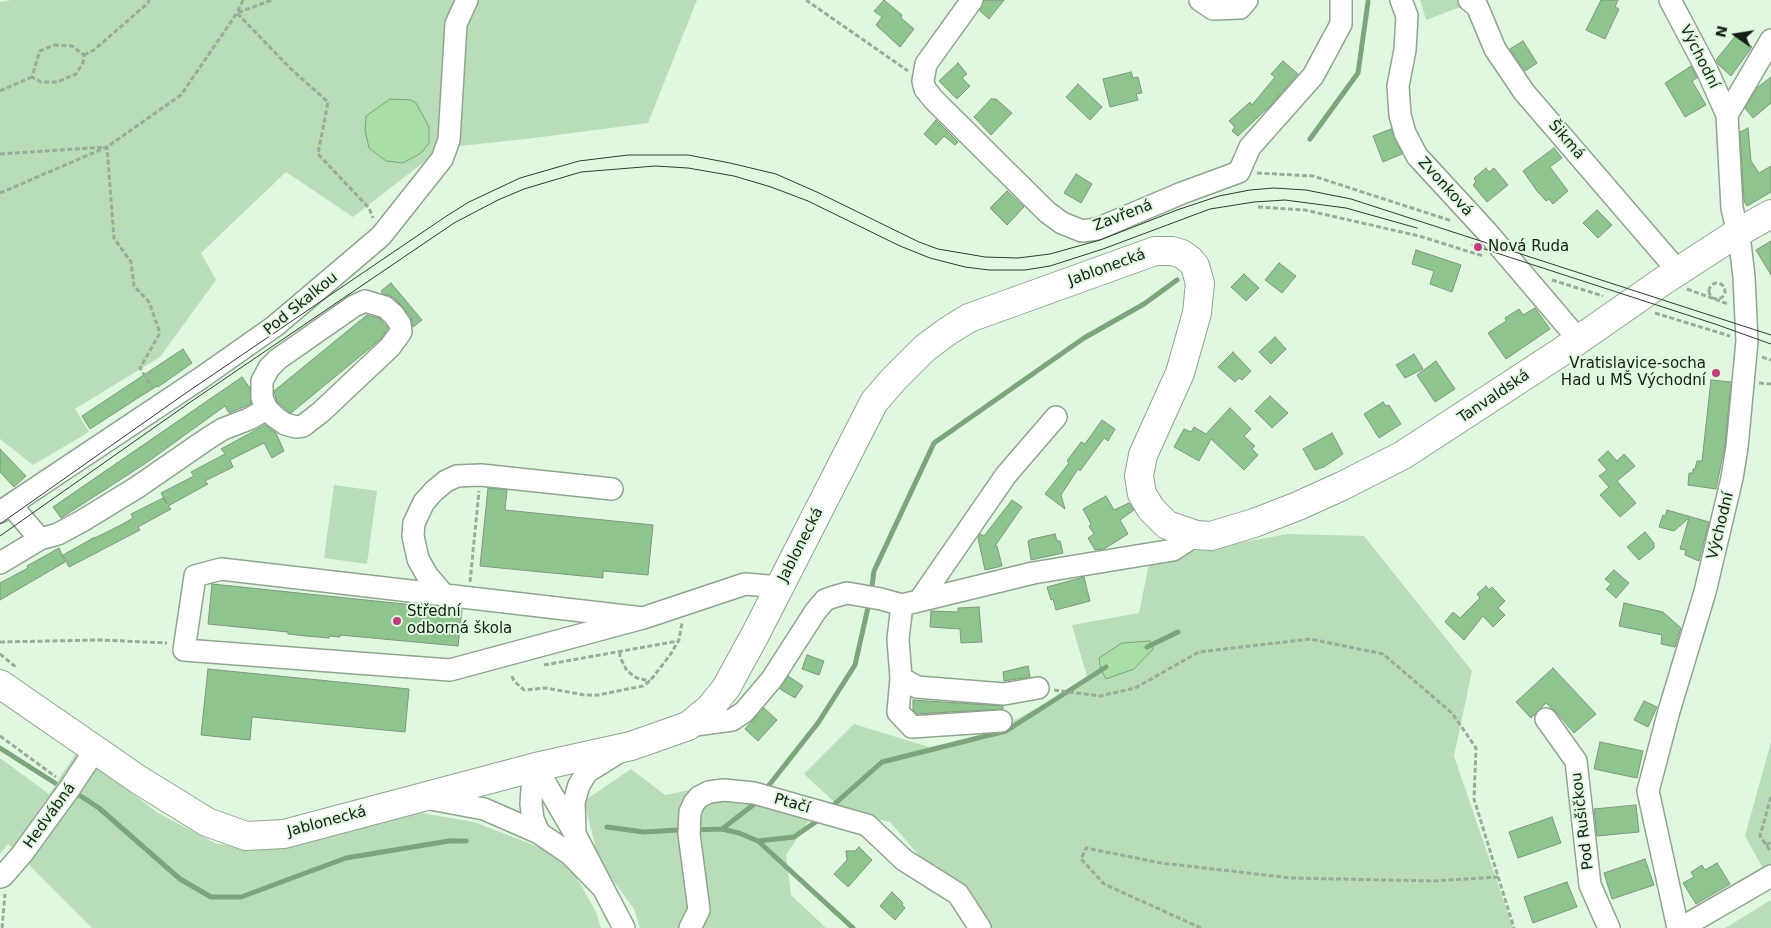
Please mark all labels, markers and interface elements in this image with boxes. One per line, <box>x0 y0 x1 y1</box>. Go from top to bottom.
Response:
north arrow <box>1711 10 1761 60</box>
street label: Východní <box>1675 22 1723 92</box>
text: N <box>1712 24 1730 39</box>
street label: Šikmá <box>1544 117 1588 163</box>
street label: Zvonková <box>1414 154 1476 220</box>
street label: Zavřená <box>1091 196 1155 236</box>
place label: Nová Ruda <box>1488 238 1569 256</box>
marker: Nová Ruda <box>1472 241 1484 253</box>
street label: Jablonecká <box>1066 246 1148 290</box>
street label: Pod Skalkou <box>260 269 342 339</box>
place label: Vratislavice-socha Had u MŠ Východní <box>1561 355 1706 390</box>
street label: Tanvaldská <box>1455 366 1533 428</box>
marker: Vratislavice-socha Had u MŠ Východní <box>1710 367 1722 379</box>
street label: Východní <box>1704 490 1738 562</box>
street label: Jablonecká <box>775 505 827 585</box>
place label: Střední odborná škola <box>407 603 512 638</box>
marker: Střední odborná škola <box>391 615 403 627</box>
street label: Pod Rušičkou <box>1568 771 1598 871</box>
street label: Hedvábná <box>20 780 80 852</box>
street label: Ptačí <box>772 790 812 818</box>
street label: Jablonecká <box>286 803 368 841</box>

